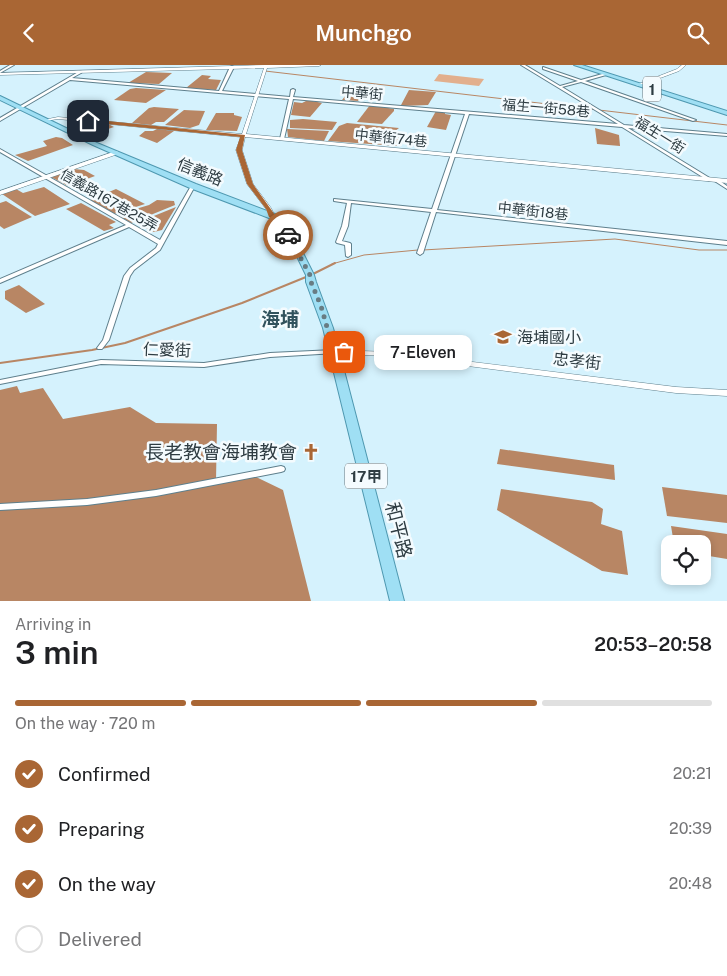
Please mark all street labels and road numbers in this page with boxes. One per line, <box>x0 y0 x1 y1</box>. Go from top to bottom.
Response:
road number: 1 <box>643 77 661 101</box>
street label: 中華街 <box>340 83 384 103</box>
street label: 福生一街58巷 <box>501 96 591 120</box>
street label: 福生一街 <box>632 113 688 157</box>
street label: 中華街74巷 <box>354 126 428 150</box>
street label: 信義路 <box>174 154 226 190</box>
street label: 信義路167巷25弄 <box>57 166 161 234</box>
street label: 中華街18巷 <box>497 199 569 223</box>
street label: 仁愛街 <box>143 340 191 360</box>
street label: 忠孝街 <box>552 349 602 373</box>
road number: 17甲 <box>345 463 387 489</box>
street label: 和平路 <box>381 500 417 560</box>

